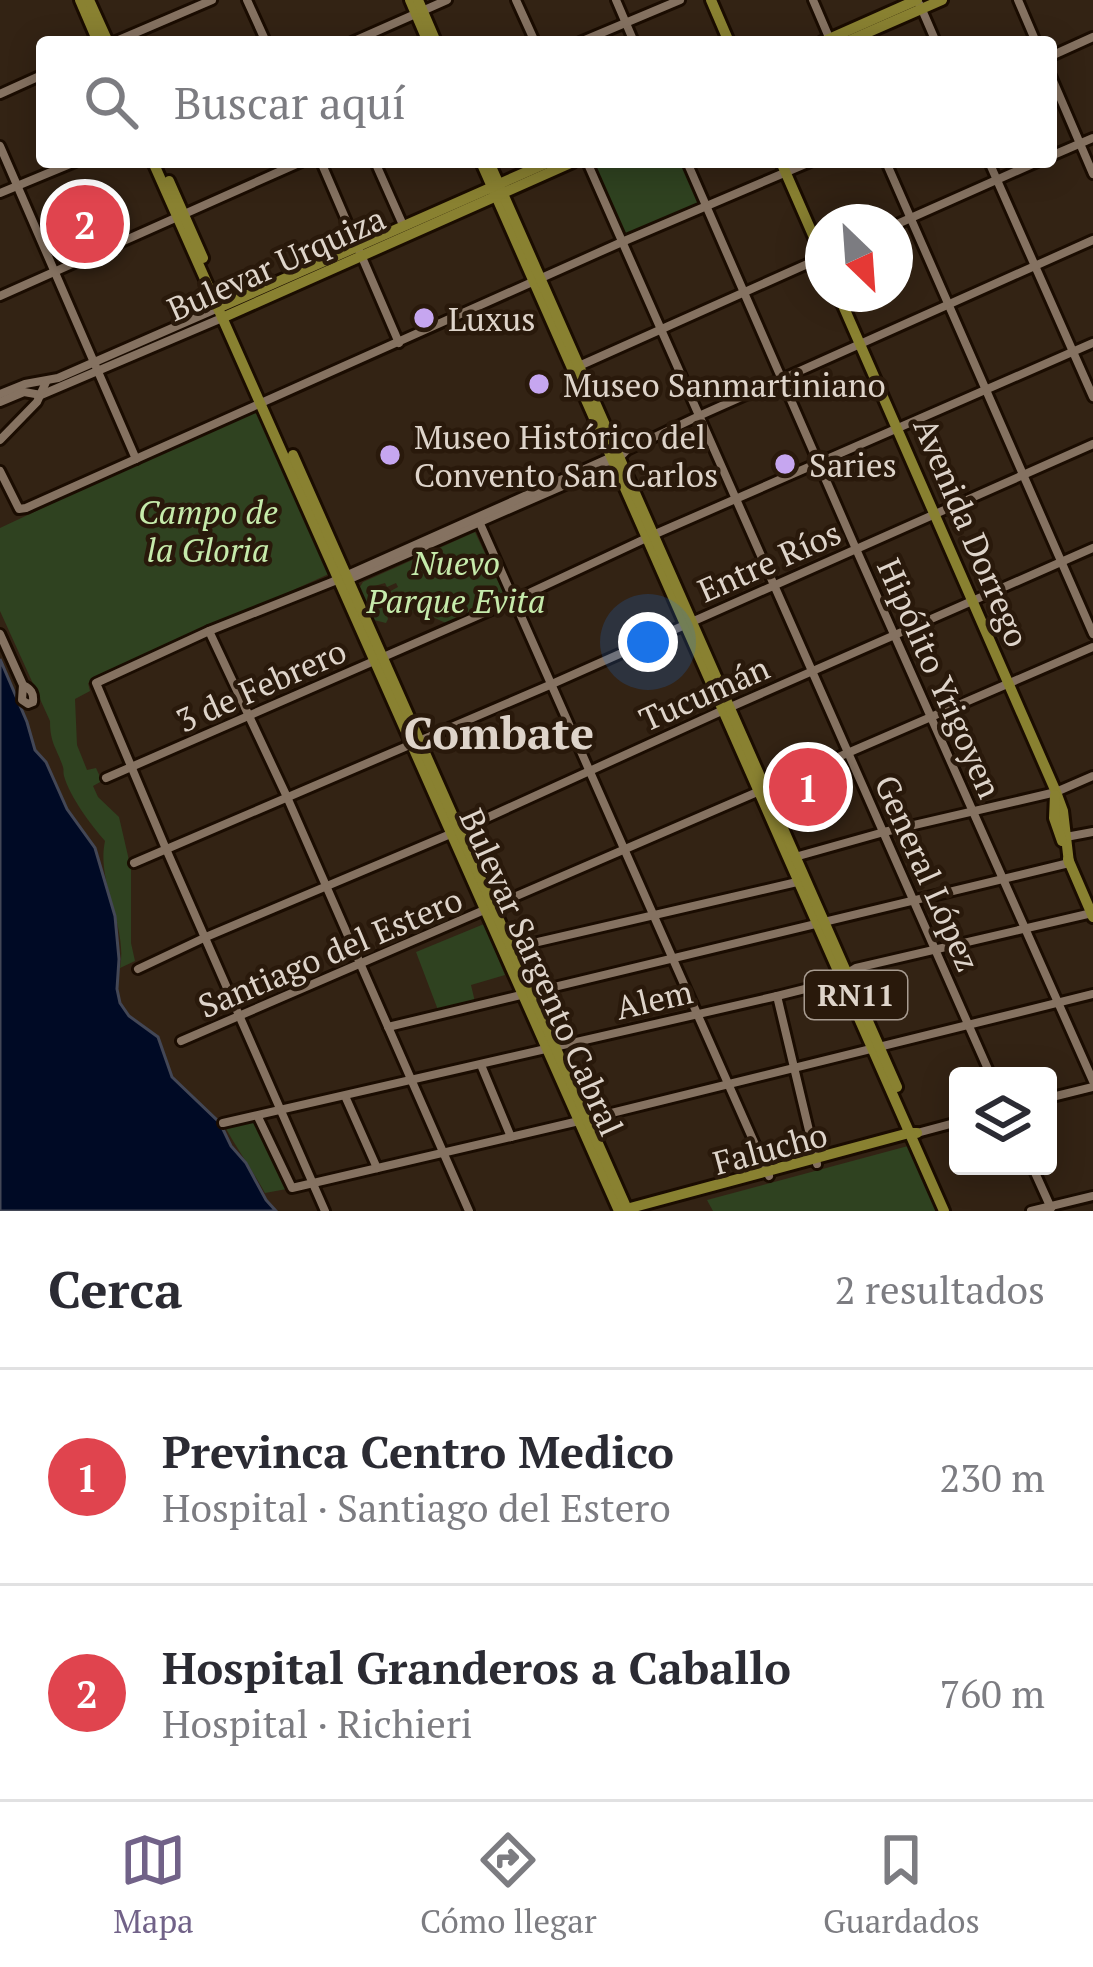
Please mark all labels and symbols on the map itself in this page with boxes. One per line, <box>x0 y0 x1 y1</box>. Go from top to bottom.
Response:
pin: 2 <box>46 179 124 269</box>
street label: Bulevar Urquiza <box>160 196 392 330</box>
north arrow <box>805 204 913 312</box>
place label: Luxus <box>448 297 535 340</box>
marker: Luxus <box>411 305 437 331</box>
place label: Museo Sanmartiniano <box>563 363 886 406</box>
marker: Museo Sanmartiniano <box>526 371 552 397</box>
street label: Avenida Dorrego <box>904 411 1040 653</box>
place label: Museo Histórico del Convento San Carlos <box>414 415 718 496</box>
marker: Museo Histórico del Convento San Carlos <box>377 442 403 468</box>
place label: Saries <box>809 443 897 486</box>
marker: Saries <box>772 451 798 477</box>
park label: Campo de la Gloria <box>138 490 278 571</box>
street label: Entre Ríos <box>691 510 847 612</box>
park label: Nuevo Parque Evita <box>366 541 545 622</box>
street label: Hipólito Yrigoyen <box>868 552 1012 805</box>
your location <box>618 612 678 672</box>
street label: 3 de Febrero <box>169 628 353 742</box>
street label: Tucumán <box>632 645 776 741</box>
district label: Combate <box>404 702 594 762</box>
pin: 1 <box>769 742 847 832</box>
street label: General López <box>866 768 990 978</box>
street label: Bulevar Sargento Cabral <box>450 802 634 1142</box>
street label: Santiago del Estero <box>192 877 468 1027</box>
street label: Alem <box>611 969 697 1029</box>
road number: RN11 <box>805 971 907 1019</box>
street label: Falucho <box>708 1112 832 1184</box>

